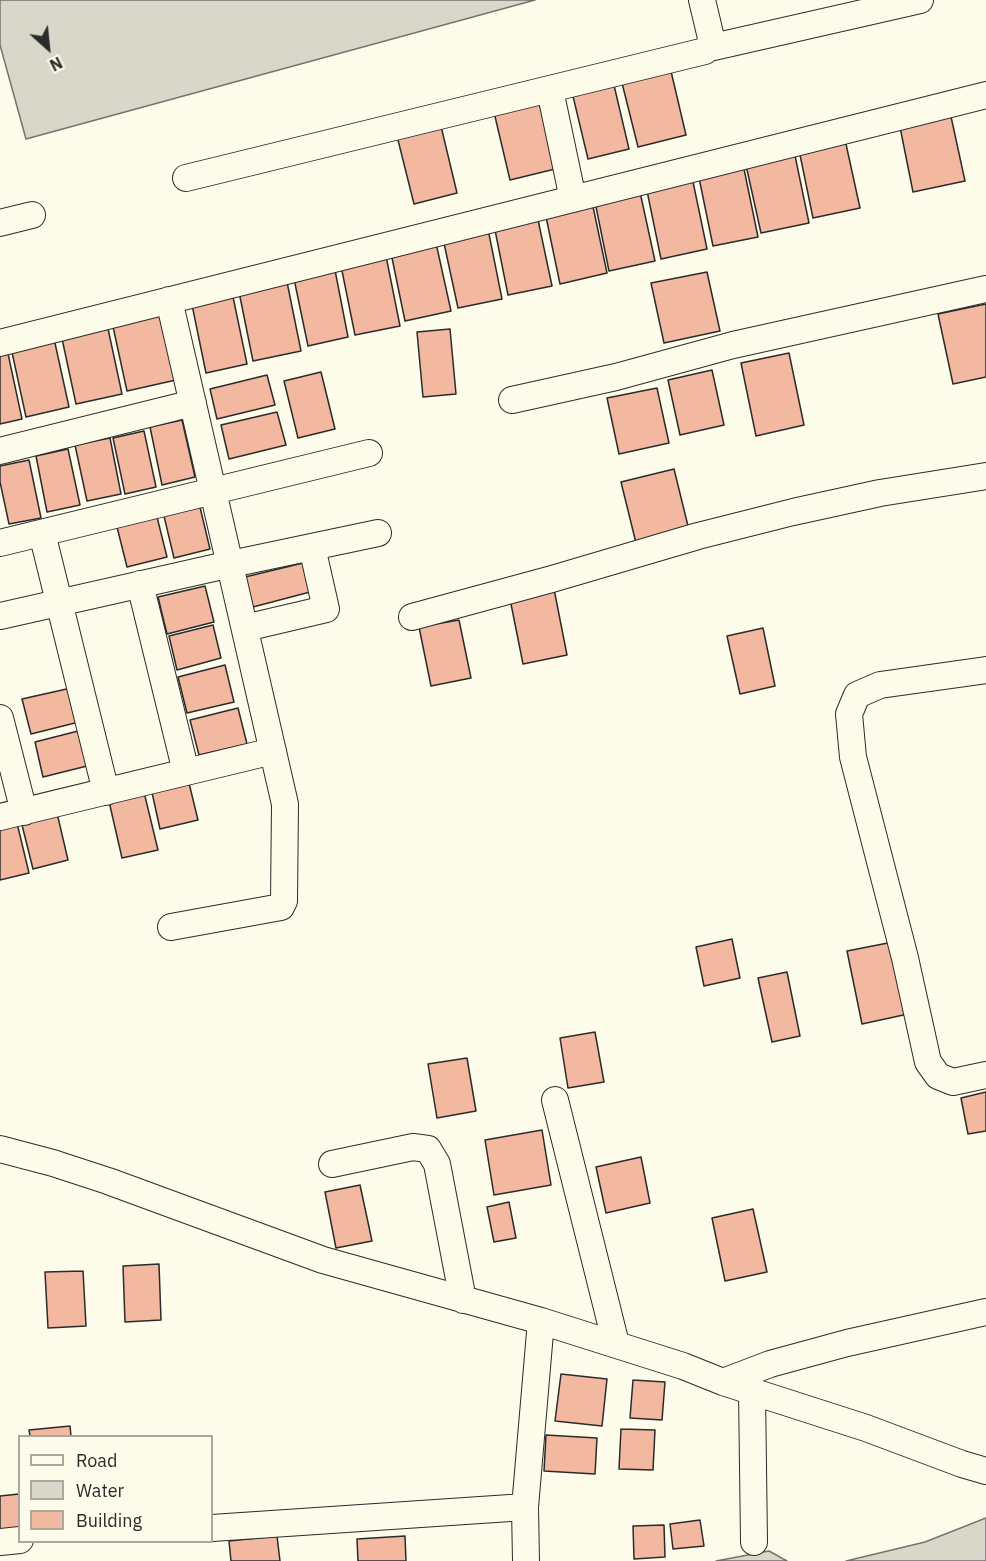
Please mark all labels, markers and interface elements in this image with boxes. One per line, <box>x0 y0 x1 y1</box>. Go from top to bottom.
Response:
north arrow <box>18 18 78 78</box>
text: N <box>46 52 66 76</box>
legend <box>18 1435 213 1543</box>
text: Road <box>76 1449 117 1472</box>
text: Water <box>76 1479 124 1502</box>
text: Building <box>76 1509 142 1532</box>

